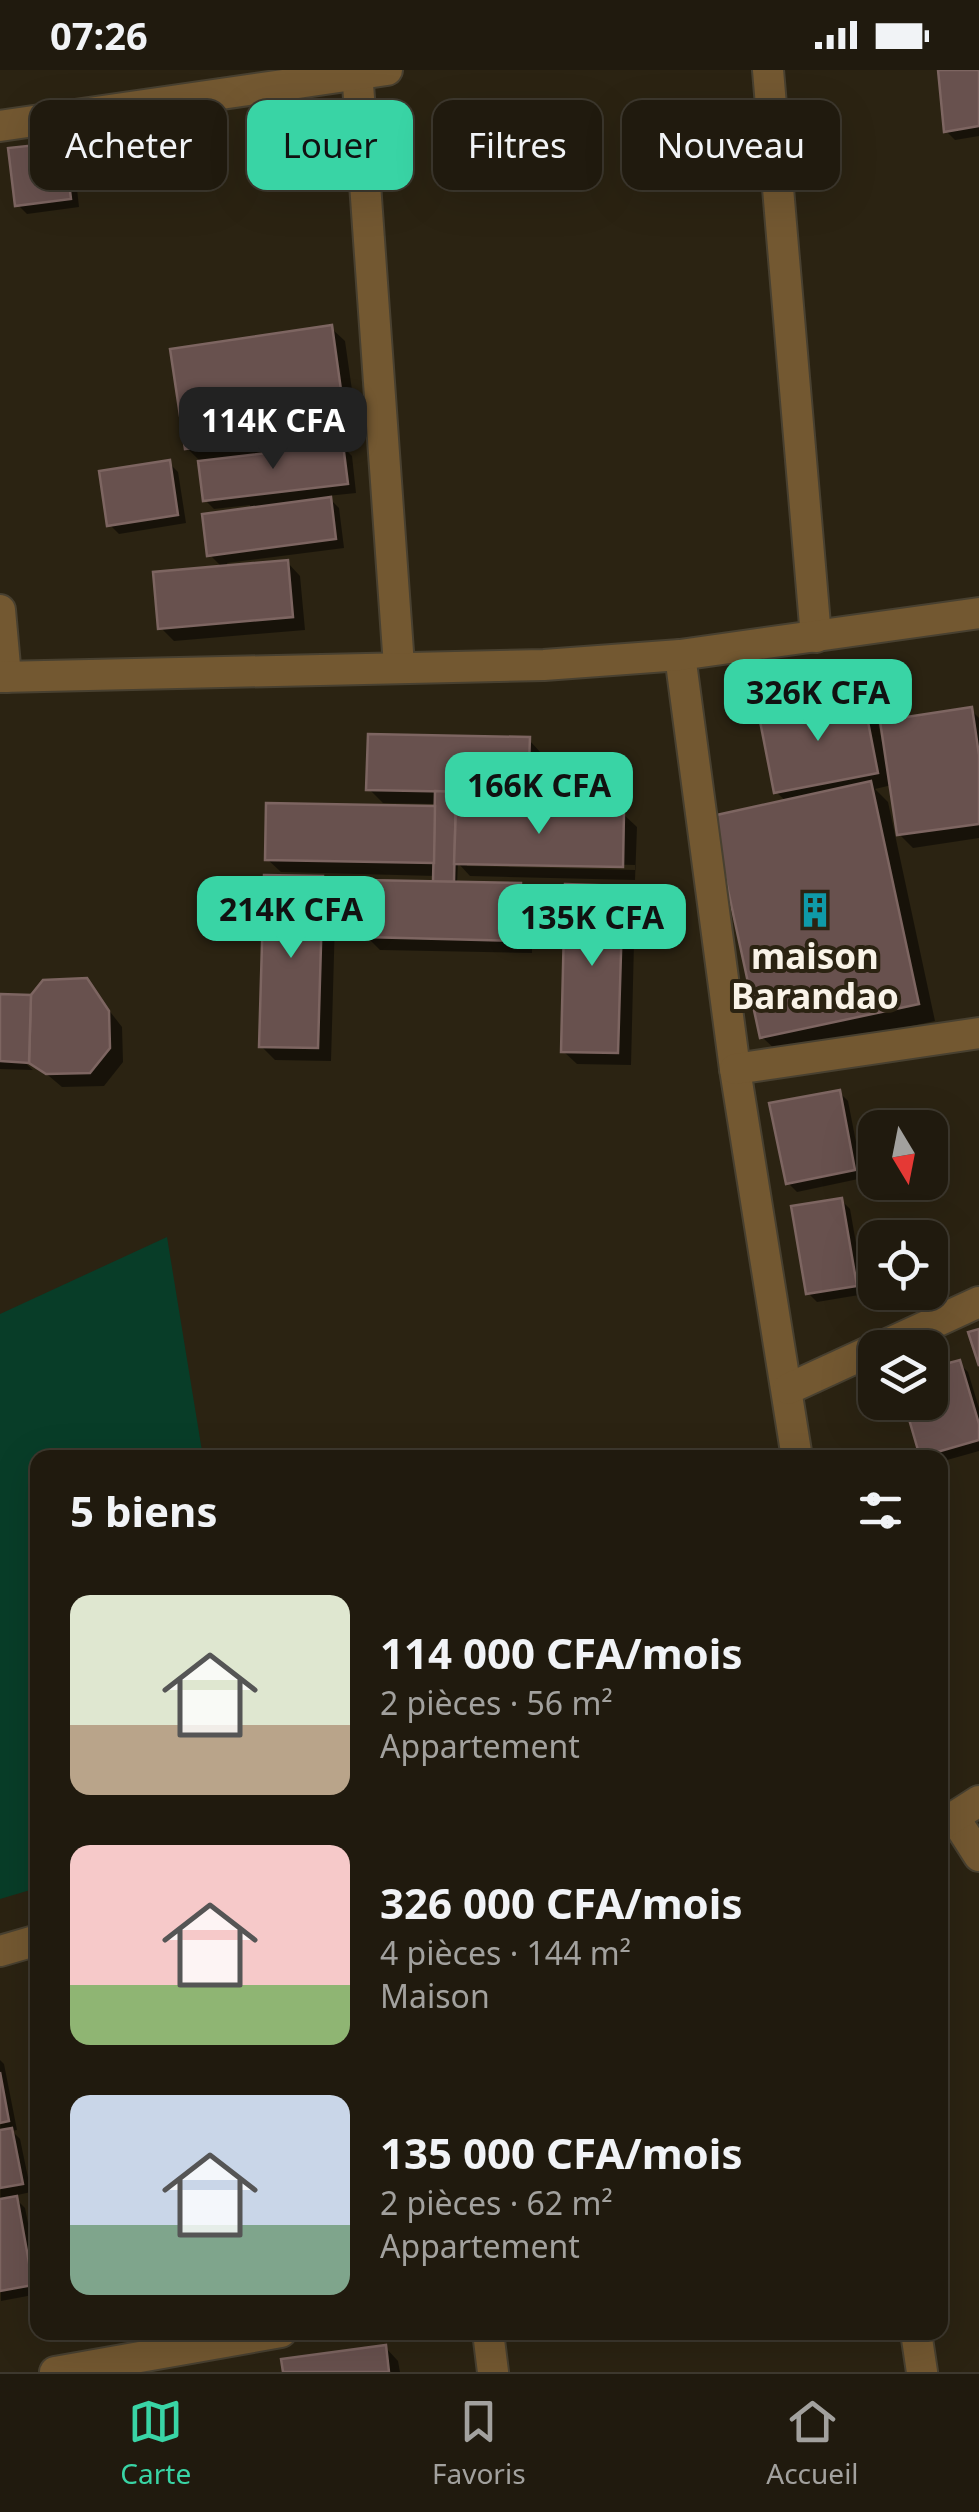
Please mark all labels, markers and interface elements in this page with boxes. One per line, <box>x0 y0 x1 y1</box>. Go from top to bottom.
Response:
text: 07:26 <box>50 9 148 61</box>
chip: Acheter <box>30 100 227 190</box>
chip: Louer <box>247 100 413 190</box>
chip: Filtres <box>433 100 602 190</box>
chip: Nouveau <box>622 100 840 190</box>
pin: 114K CFA <box>170 387 376 472</box>
text: 114K CFA <box>201 398 345 441</box>
pin: 326K CFA <box>715 659 921 744</box>
text: 326K CFA <box>746 670 890 713</box>
pin: 166K CFA <box>436 752 642 837</box>
text: 166K CFA <box>467 763 611 806</box>
pin: 214K CFA <box>188 876 394 961</box>
pin: 135K CFA <box>489 884 695 969</box>
text: 214K CFA <box>219 887 363 930</box>
building icon: maison Barandao <box>796 891 834 929</box>
text: 135K CFA <box>520 895 664 938</box>
place label: maison Barandao <box>731 932 899 1019</box>
north arrow <box>858 1110 948 1200</box>
map controls <box>858 1110 948 1420</box>
button: locate <box>858 1220 948 1310</box>
button: layers <box>858 1330 948 1420</box>
text: 5 biens <box>70 1482 218 1539</box>
icon: filters <box>853 1483 908 1538</box>
text: 114 000 CFA/mois <box>380 1624 743 1681</box>
icon: home <box>150 1635 270 1755</box>
text: 2 pièces · 56 m² <box>380 1681 613 1724</box>
text: Appartement <box>380 1724 580 1767</box>
text: 326 000 CFA/mois <box>380 1874 743 1931</box>
icon: home <box>150 1885 270 2005</box>
text: 4 pièces · 144 m² <box>380 1931 631 1974</box>
text: Maison <box>380 1974 490 2017</box>
text: 135 000 CFA/mois <box>380 2124 743 2181</box>
icon: home <box>150 2135 270 2255</box>
text: 2 pièces · 62 m² <box>380 2181 613 2224</box>
text: Appartement <box>380 2224 580 2267</box>
tab: Carte <box>120 2394 191 2492</box>
tab: Favoris <box>432 2394 526 2492</box>
tab: Accueil <box>766 2394 859 2492</box>

